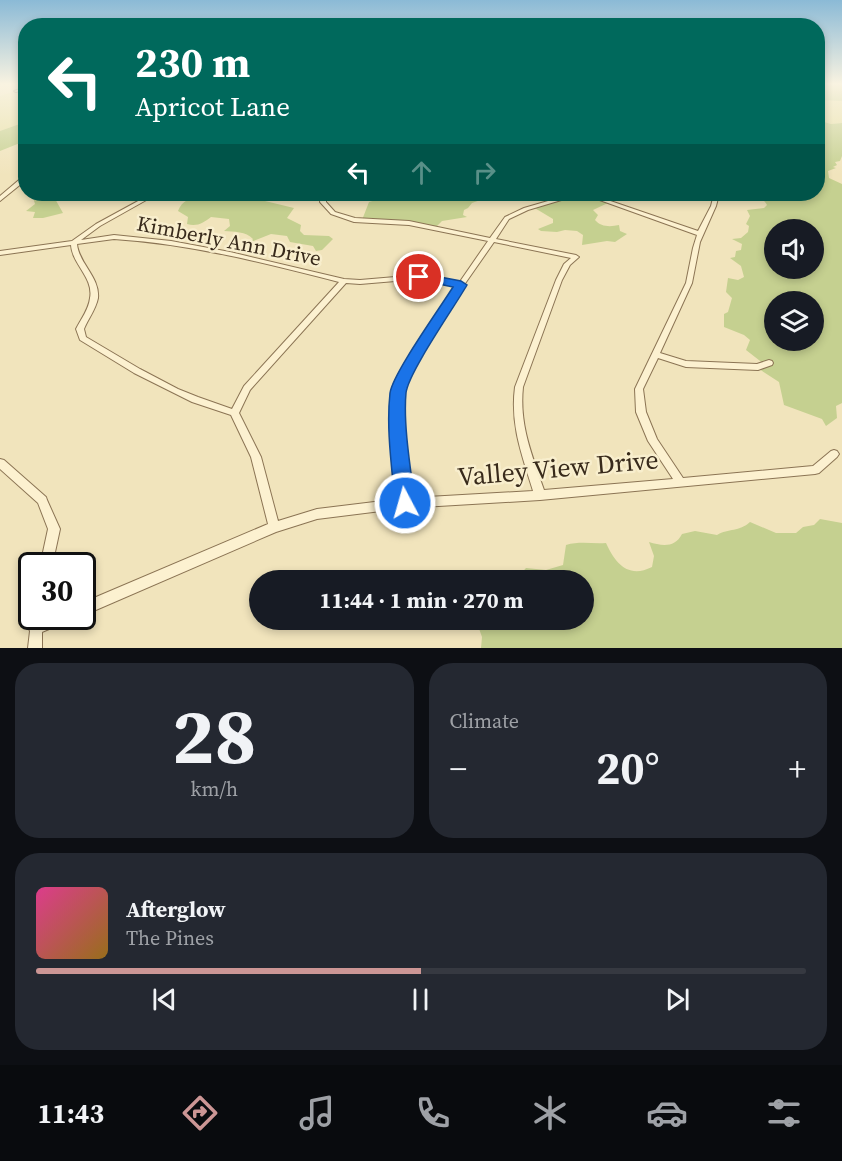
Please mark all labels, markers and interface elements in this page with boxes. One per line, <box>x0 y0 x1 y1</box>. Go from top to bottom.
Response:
text: 230 m <box>135 33 250 91</box>
icon: left <box>36 42 114 120</box>
text: Apricot Lane <box>135 88 290 125</box>
icon: left <box>342 156 375 189</box>
icon: ahead <box>405 156 438 189</box>
icon: right <box>468 156 501 189</box>
street label: Kimberly Ann Drive <box>134 208 324 273</box>
map controls <box>764 219 824 351</box>
button: sound <box>764 219 824 279</box>
pin <box>393 251 444 302</box>
icon: arrive <box>402 260 435 293</box>
button: layers <box>764 291 824 351</box>
street label: Valley View Drive <box>456 441 660 495</box>
position arrow <box>373 471 437 535</box>
speed limit sign: 30 <box>18 552 96 630</box>
text: 11:44 · 1 min · 270 m <box>320 585 523 615</box>
text: 28 <box>172 682 257 789</box>
text: Climate <box>450 707 519 735</box>
text: 20° <box>596 737 660 799</box>
text: − <box>450 746 467 791</box>
text: + <box>788 746 806 791</box>
text: km/h <box>190 775 238 803</box>
text: Afterglow <box>126 894 226 924</box>
text: The Pines <box>126 924 214 952</box>
icon: previous <box>148 983 181 1016</box>
icon: pause <box>404 983 437 1016</box>
icon: next <box>661 983 694 1016</box>
icon: directions <box>179 1092 221 1134</box>
icon: music <box>296 1092 338 1134</box>
icon: phone <box>412 1092 454 1134</box>
icon: climate <box>529 1092 571 1134</box>
icon: car <box>646 1092 688 1134</box>
icon: filters <box>763 1092 805 1134</box>
text: 11:43 <box>37 1095 104 1132</box>

